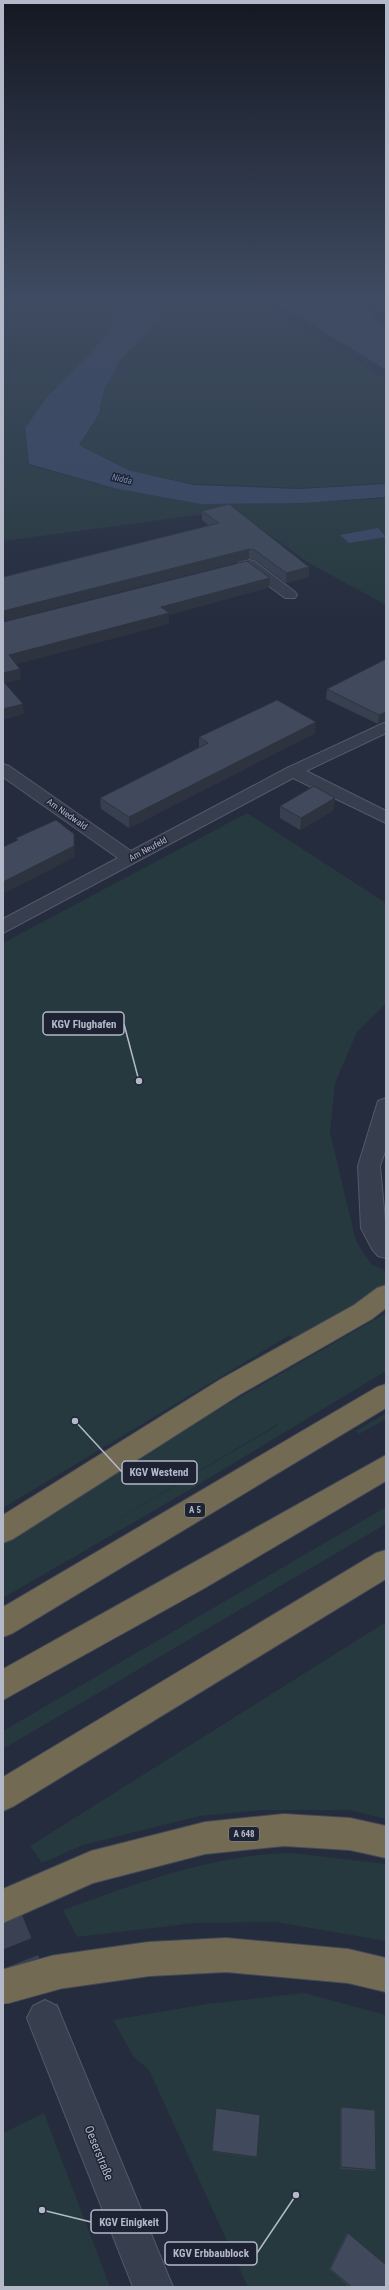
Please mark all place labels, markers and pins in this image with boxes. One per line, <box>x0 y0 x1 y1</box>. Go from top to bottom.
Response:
callout: KGV Flughafen <box>43 1012 124 1035</box>
callout: KGV Westend <box>122 1461 197 1484</box>
callout: KGV Einigkeit <box>91 2210 167 2233</box>
callout: KGV Erbbaublock <box>165 2242 257 2265</box>

